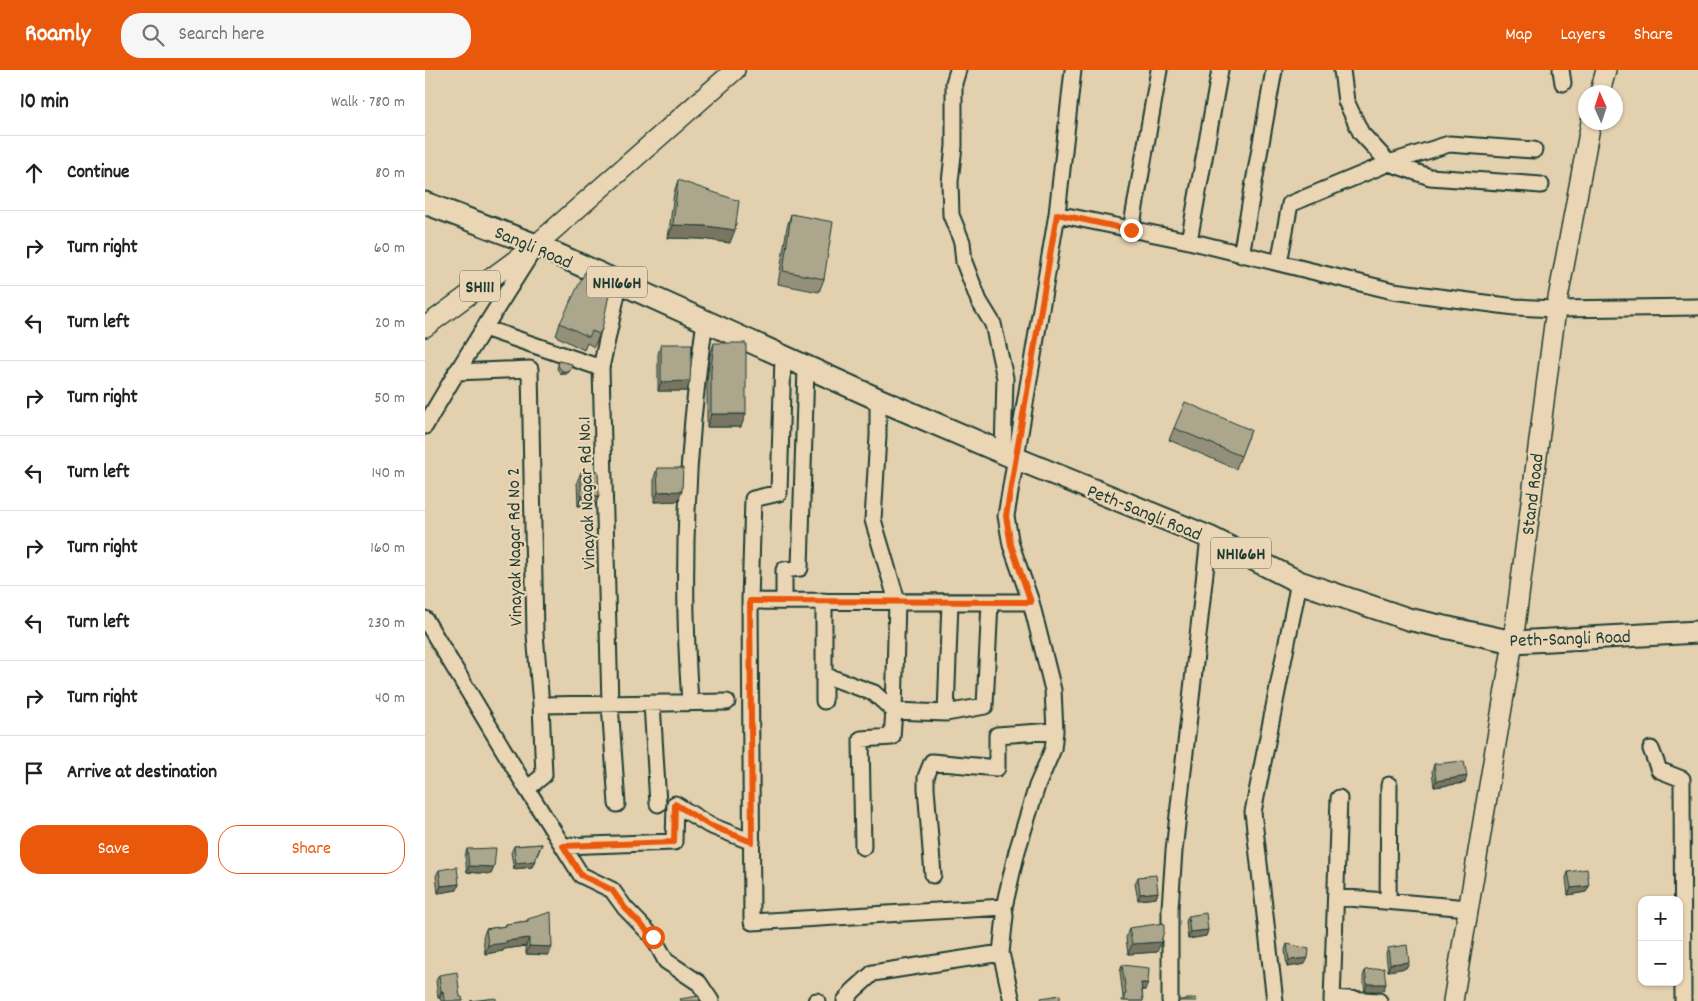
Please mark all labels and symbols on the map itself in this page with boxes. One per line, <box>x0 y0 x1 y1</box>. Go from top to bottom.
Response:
north arrow <box>1578 85 1623 130</box>
route end <box>1120 219 1143 242</box>
street label: Sangli Road <box>489 221 576 278</box>
road number: NH166H <box>587 266 647 298</box>
road number: SH111 <box>460 270 500 302</box>
street label: Vinayak Nagar Rd No.1 <box>572 416 605 570</box>
street label: Stand Road <box>1516 452 1553 537</box>
street label: Vinayak Nagar Rd No 2 <box>502 467 531 627</box>
street label: Peth-Sangli Road <box>1082 479 1205 550</box>
road number: NH166H <box>1211 538 1271 568</box>
street label: Peth-Sangli Road <box>1509 625 1631 656</box>
route start <box>642 926 665 949</box>

